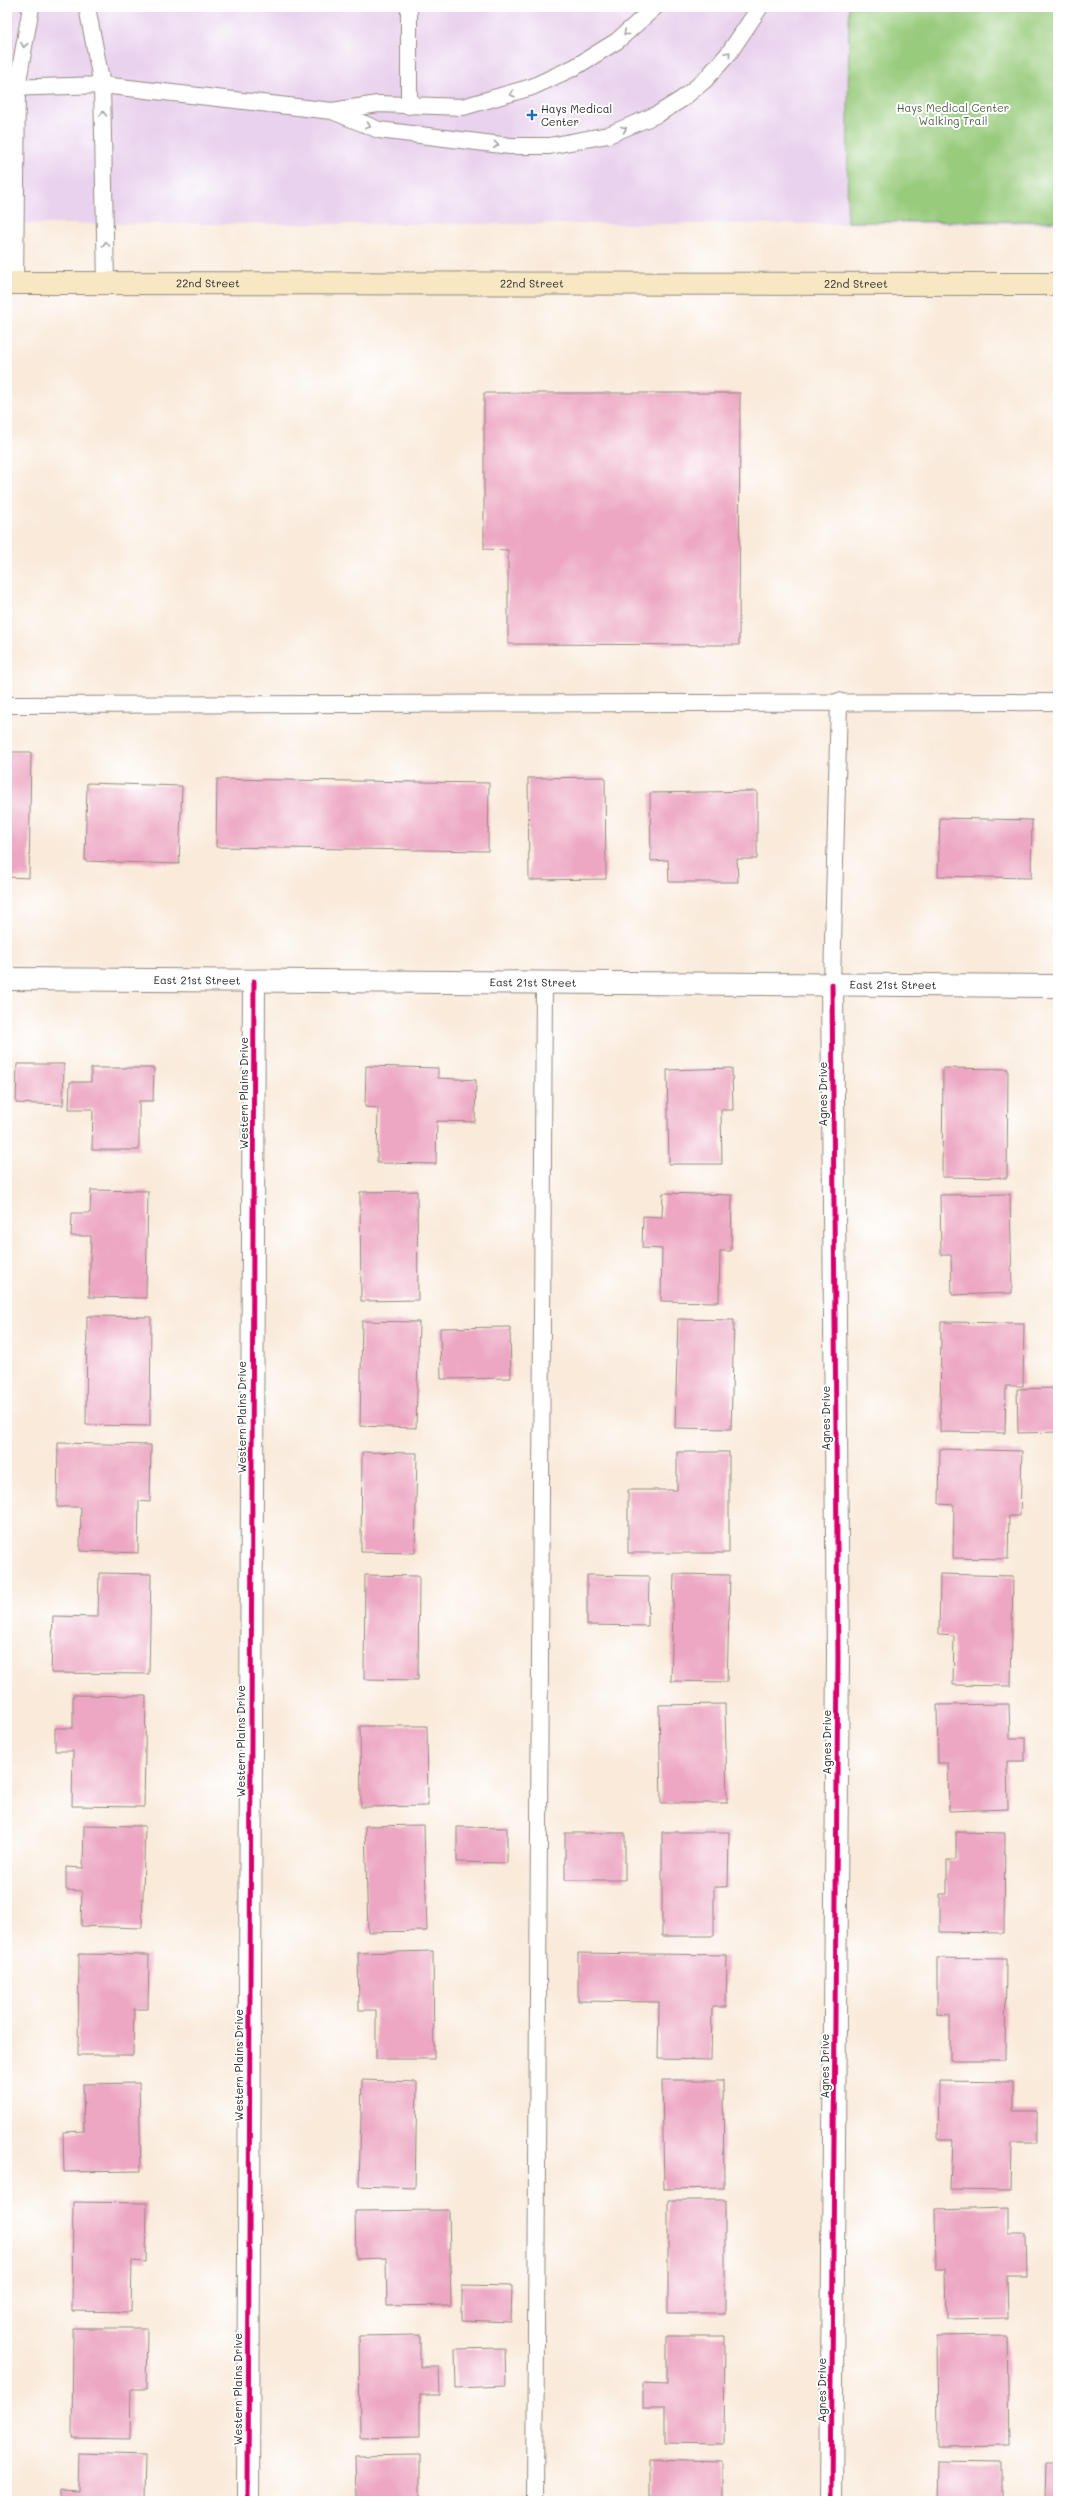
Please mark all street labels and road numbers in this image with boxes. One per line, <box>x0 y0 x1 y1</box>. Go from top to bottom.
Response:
street label: 22nd Street <box>176 275 240 290</box>
street label: 22nd Street <box>500 275 564 291</box>
street label: 22nd Street <box>824 276 888 291</box>
street label: East 21st Street <box>154 972 241 988</box>
street label: East 21st Street <box>490 974 577 990</box>
street label: East 21st Street <box>850 977 937 992</box>
street label: Western Plains Drive <box>236 1037 251 1149</box>
street label: Agnes Drive <box>815 1061 830 1126</box>
street label: Western Plains Drive <box>234 1361 249 1473</box>
street label: Agnes Drive <box>818 1385 833 1450</box>
street label: Western Plains Drive <box>233 1685 248 1797</box>
street label: Agnes Drive <box>819 1709 834 1774</box>
street label: Western Plains Drive <box>231 2009 246 2121</box>
street label: Agnes Drive <box>817 2033 832 2098</box>
street label: Western Plains Drive <box>230 2333 245 2445</box>
street label: Agnes Drive <box>814 2357 829 2422</box>

